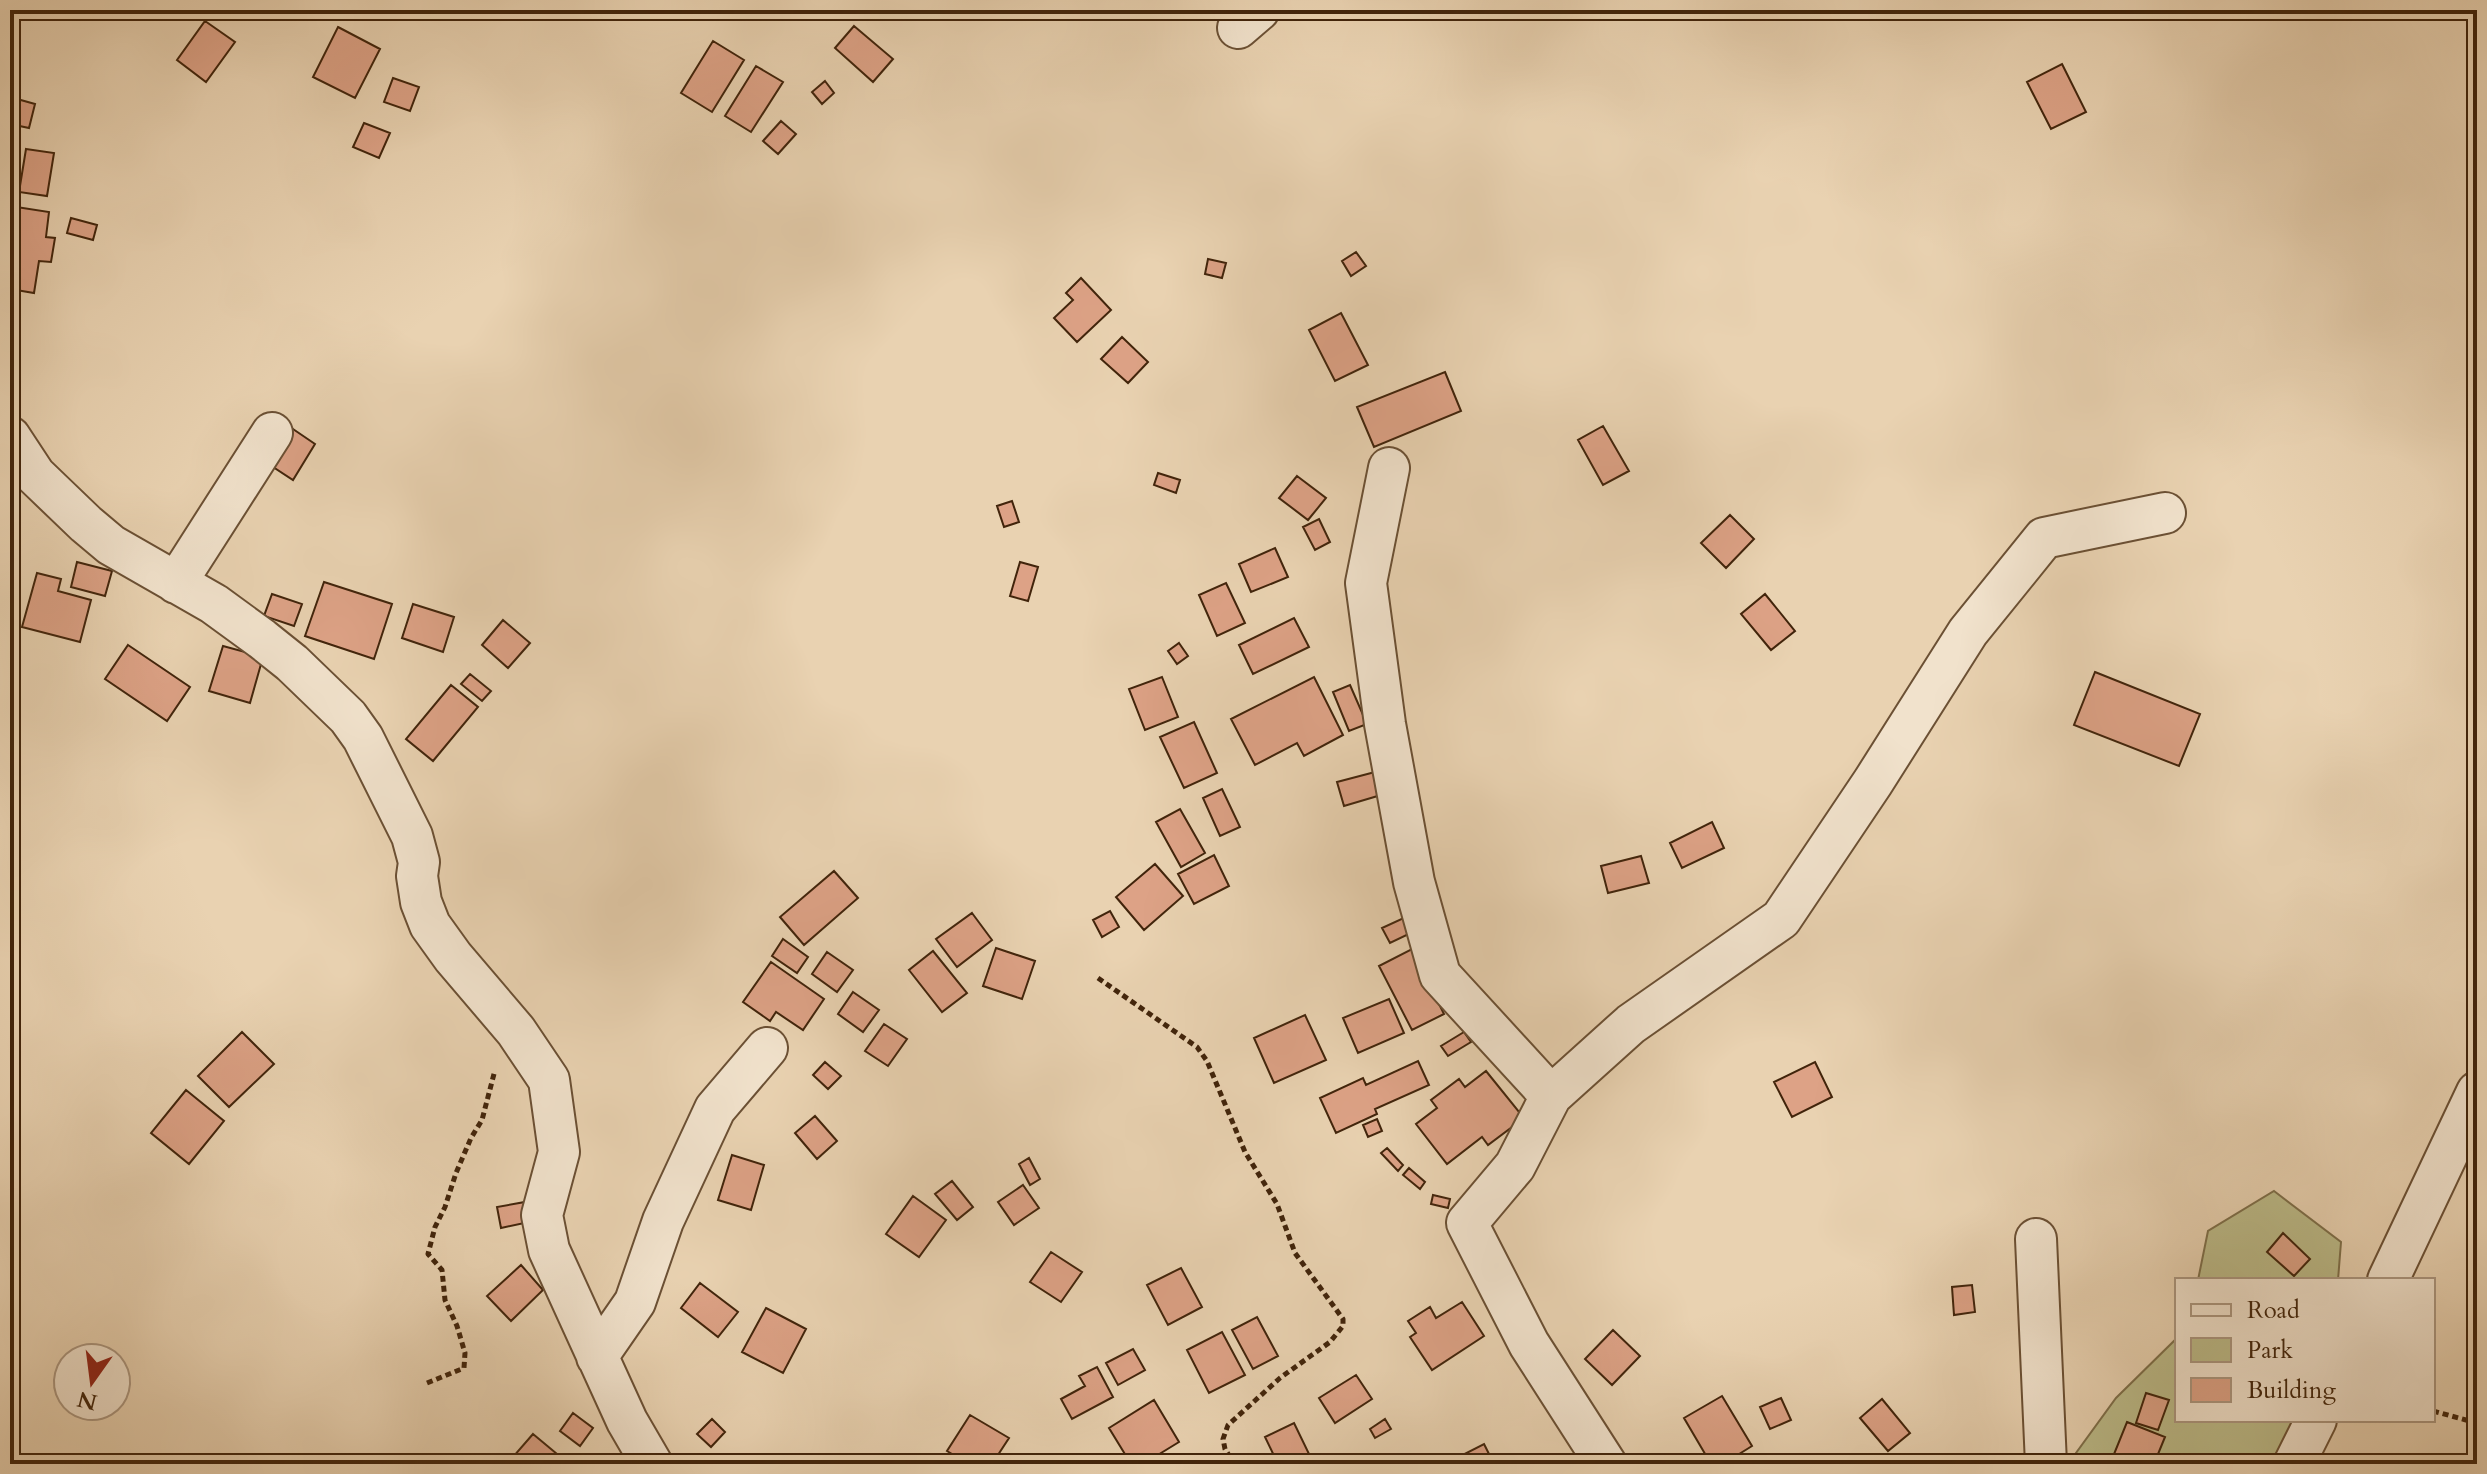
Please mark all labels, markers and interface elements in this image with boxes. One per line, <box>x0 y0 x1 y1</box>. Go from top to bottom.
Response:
legend <box>2175 1278 2435 1422</box>
text: Road <box>2247 1294 2300 1327</box>
text: Park <box>2247 1334 2293 1367</box>
north arrow <box>52 1342 132 1422</box>
text: Building <box>2247 1374 2337 1407</box>
text: N <box>75 1384 100 1417</box>

